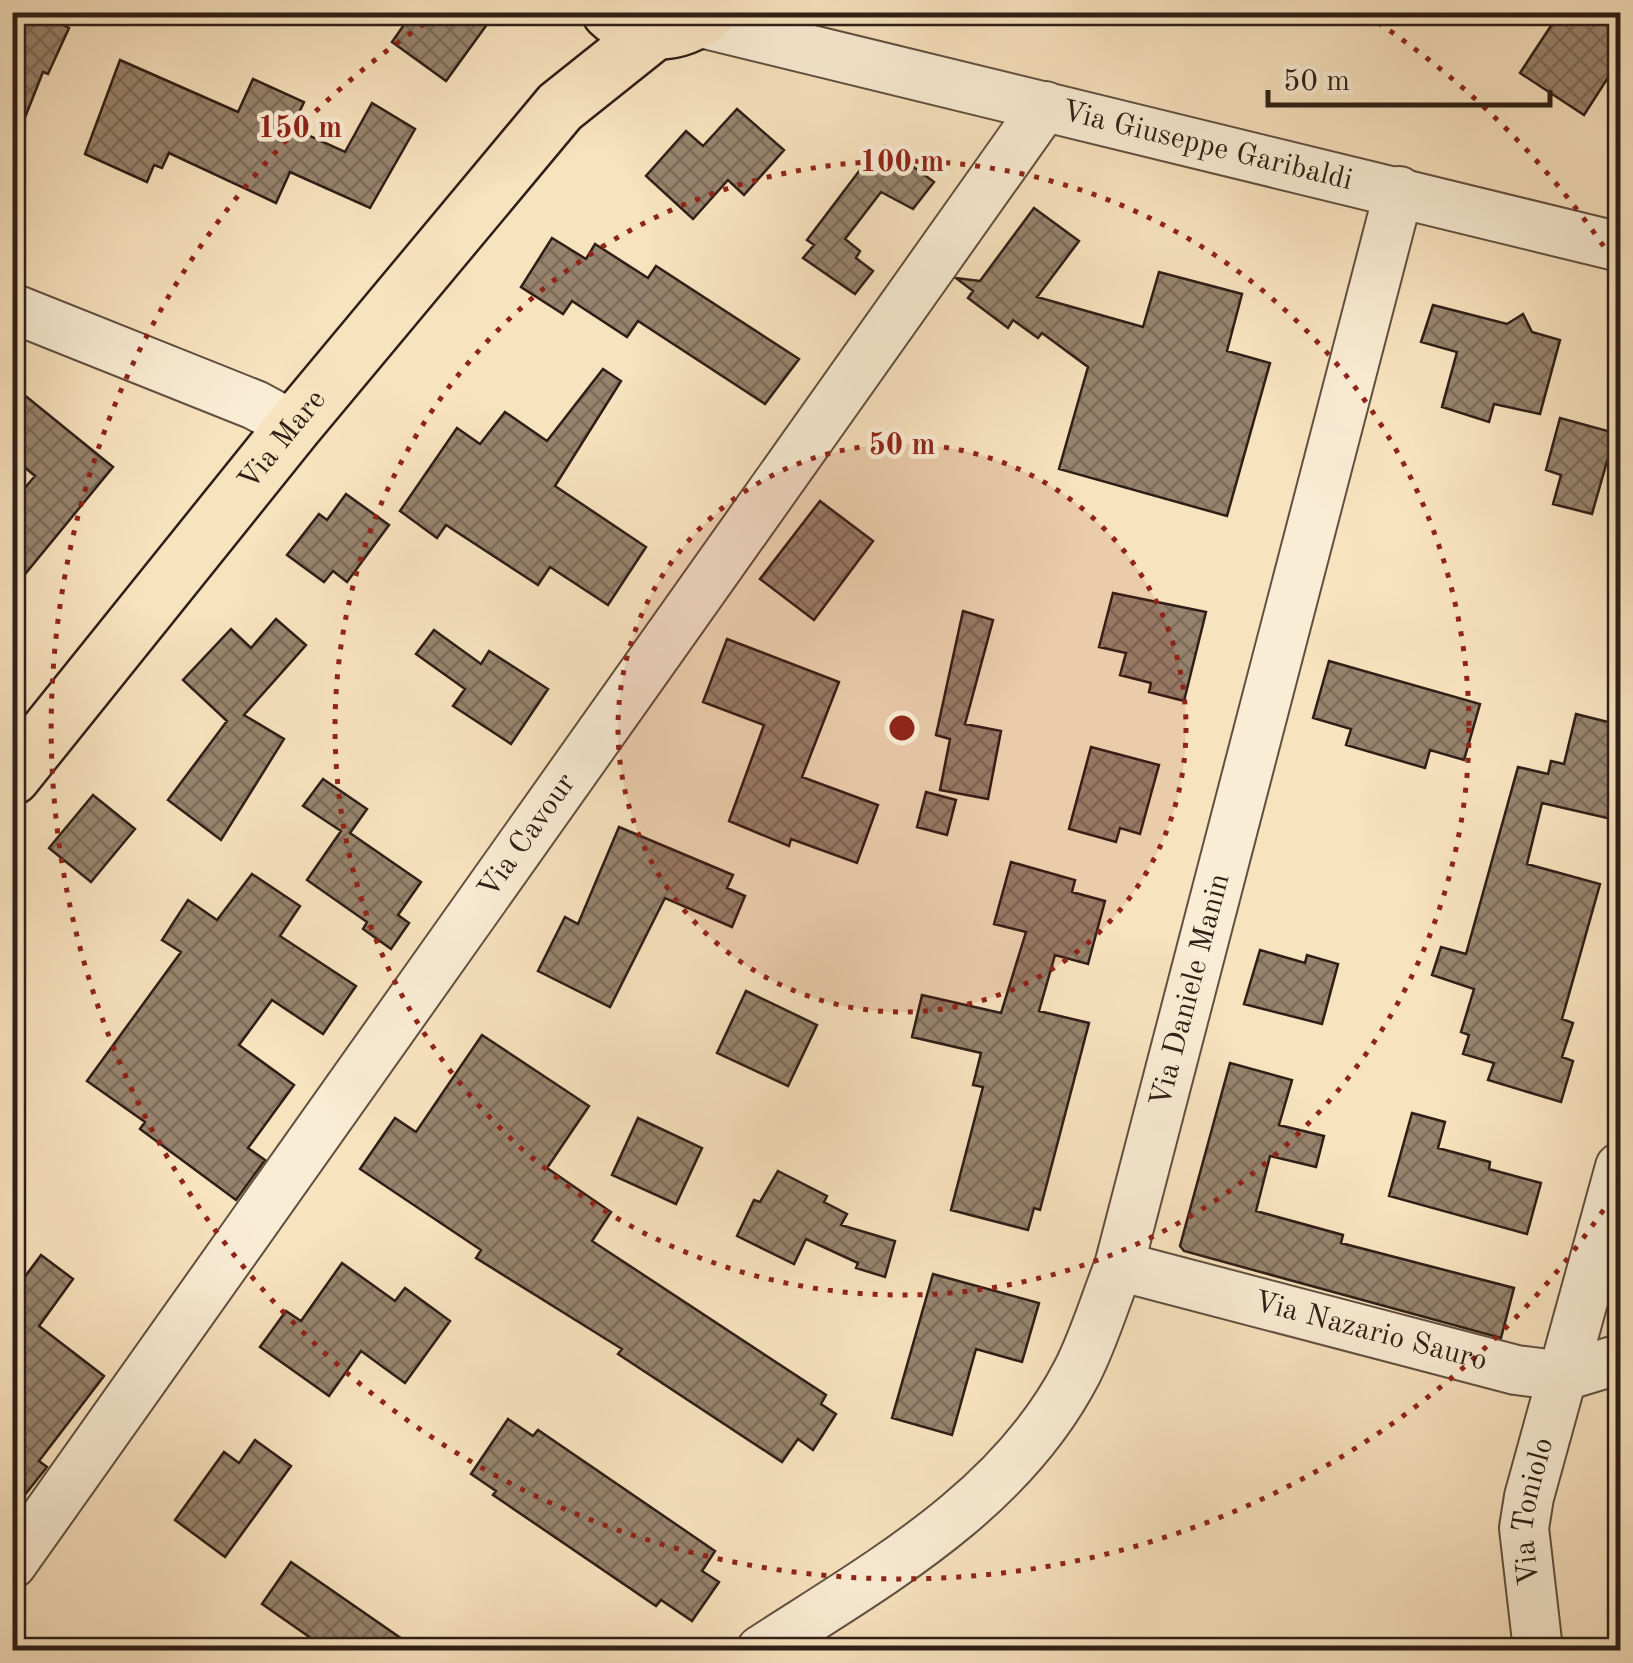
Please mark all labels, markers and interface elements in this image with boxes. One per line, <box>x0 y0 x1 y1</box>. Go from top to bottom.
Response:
scale bar <box>1268 45 1550 107</box>
text: 50 m <box>1283 67 1350 97</box>
street label: Via Giuseppe Garibaldi <box>1059 96 1355 196</box>
text: 150 m <box>258 114 342 144</box>
text: 100 m <box>860 148 944 178</box>
street label: Via Mare <box>234 385 332 496</box>
text: 50 m <box>868 431 936 461</box>
centre of rings <box>884 710 920 746</box>
street label: Via Cavour <box>474 768 582 904</box>
street label: Via Daniele Manin <box>1146 870 1236 1111</box>
street label: Via Nazario Sauro <box>1251 1287 1490 1377</box>
street label: Via Toniolo <box>1508 1435 1560 1587</box>

